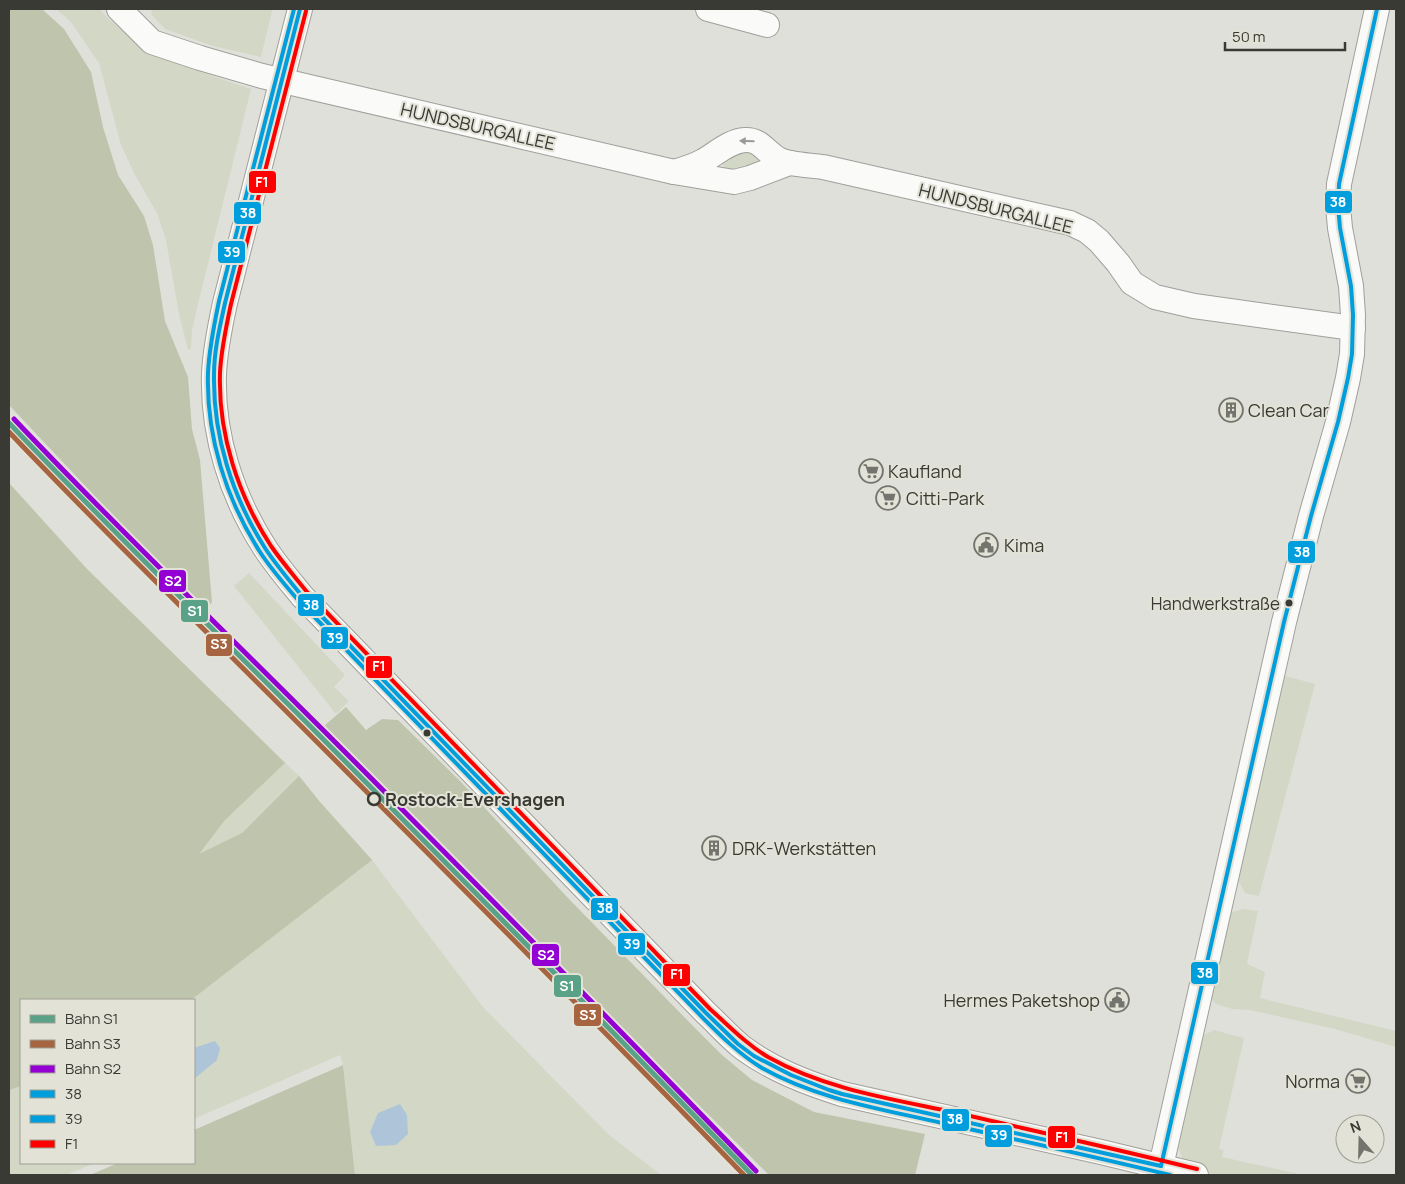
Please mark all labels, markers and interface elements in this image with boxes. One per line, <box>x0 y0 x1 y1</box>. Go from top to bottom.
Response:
scale bar <box>1225 20 1345 52</box>
text: 50 m <box>1232 26 1266 47</box>
street label: HUNDSBURGALLEE <box>398 97 558 155</box>
one-way arrow <box>739 137 755 145</box>
line badge: F1 <box>248 170 277 194</box>
text: F1 <box>255 172 269 191</box>
street label: HUNDSBURGALLEE <box>916 177 1076 239</box>
line badge: 38 <box>1324 190 1353 214</box>
text: 38 <box>1330 192 1346 211</box>
line badge: 38 <box>233 201 262 225</box>
text: 38 <box>240 203 256 222</box>
line badge: 39 <box>217 240 246 264</box>
text: 39 <box>224 242 240 261</box>
building icon: Clean Car <box>1218 397 1244 423</box>
place label: Clean Car <box>1248 398 1330 422</box>
supermarket icon: Kaufland <box>858 458 884 484</box>
place label: Kaufland <box>888 459 962 483</box>
supermarket icon: Citti-Park <box>875 485 901 511</box>
place label: Citti-Park <box>906 486 985 510</box>
public building icon: Kima <box>973 532 999 558</box>
place label: Kima <box>1004 533 1044 557</box>
line badge: 38 <box>1287 540 1316 564</box>
text: 38 <box>1294 542 1310 561</box>
line badge: S2 <box>158 569 187 593</box>
text: S2 <box>164 571 182 590</box>
place label: Handwerkstraße <box>1151 592 1280 615</box>
line badge: 38 <box>297 593 325 617</box>
text: 38 <box>303 595 319 614</box>
marker: Handwerkstraße <box>1284 598 1294 608</box>
line badge: S1 <box>180 599 209 623</box>
text: S1 <box>187 601 203 620</box>
line badge: 39 <box>320 626 349 650</box>
text: 39 <box>327 628 343 647</box>
line badge: S3 <box>205 633 233 657</box>
text: S3 <box>210 634 228 653</box>
line badge: F1 <box>365 655 393 679</box>
text: F1 <box>372 656 386 675</box>
unlabelled marker <box>422 728 432 738</box>
place label: Rostock-Evershagen <box>385 787 565 811</box>
marker: Rostock-Evershagen <box>367 792 381 806</box>
building icon: DRK-Werkstätten <box>701 835 727 861</box>
place label: DRK-Werkstätten <box>732 836 876 860</box>
line badge: 38 <box>590 897 619 921</box>
text: 38 <box>597 898 613 917</box>
line badge: 39 <box>617 932 646 956</box>
text: 39 <box>624 934 640 953</box>
line badge: S2 <box>531 943 560 967</box>
text: S2 <box>537 945 555 964</box>
line badge: 38 <box>1190 961 1219 985</box>
line badge: F1 <box>662 963 691 987</box>
text: 38 <box>1197 963 1213 982</box>
text: F1 <box>670 964 684 983</box>
line badge: S1 <box>553 974 582 998</box>
text: S1 <box>559 976 575 995</box>
public building icon: Hermes Paketshop <box>1104 987 1130 1013</box>
place label: Hermes Paketshop <box>944 988 1100 1012</box>
legend <box>20 999 195 1164</box>
line badge: S3 <box>573 1003 602 1027</box>
text: S3 <box>579 1005 597 1024</box>
text: Bahn S1 <box>65 1008 118 1029</box>
text: Bahn S3 <box>65 1033 121 1054</box>
text: Bahn S2 <box>65 1058 121 1079</box>
supermarket icon: Norma <box>1345 1068 1371 1094</box>
place label: Norma <box>1285 1069 1340 1093</box>
text: 38 <box>65 1083 82 1104</box>
text: 39 <box>65 1108 83 1129</box>
line badge: 38 <box>941 1108 970 1132</box>
text: 38 <box>947 1109 963 1128</box>
north arrow <box>1335 1114 1385 1164</box>
text: N <box>1347 1116 1363 1137</box>
line badge: 39 <box>984 1124 1013 1148</box>
text: 39 <box>991 1125 1007 1144</box>
line badge: F1 <box>1047 1125 1076 1149</box>
text: F1 <box>1055 1127 1069 1146</box>
text: F1 <box>65 1133 78 1154</box>

